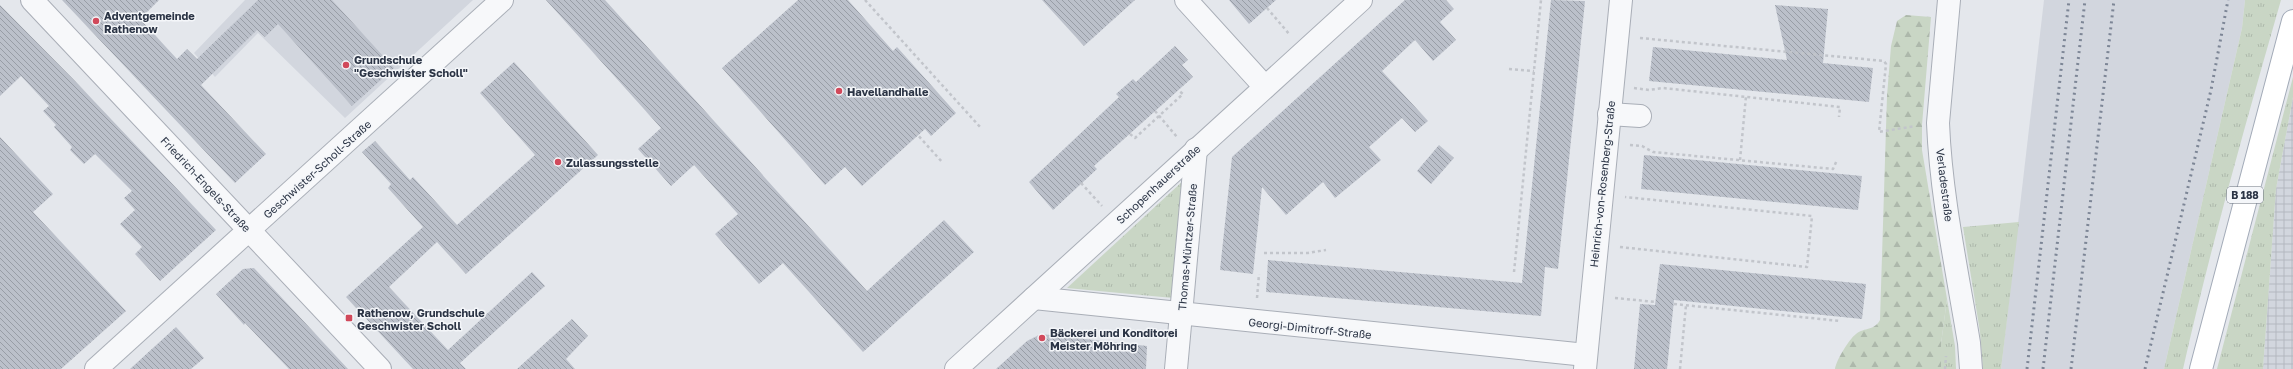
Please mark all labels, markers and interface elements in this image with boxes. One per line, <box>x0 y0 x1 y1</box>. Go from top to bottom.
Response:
place label: Adventgemeinde Rathenow <box>104 9 195 35</box>
marker: Adventgemeinde Rathenow <box>91 16 101 26</box>
place label: Grundschule "Geschwister Scholl" <box>354 53 468 79</box>
marker: Grundschule "Geschwister Scholl" <box>341 60 351 70</box>
place label: Havellandhalle <box>847 85 929 98</box>
marker: Havellandhalle <box>834 86 844 96</box>
street label: Heinrich-von-Rosenberg-Straße <box>1587 100 1617 268</box>
street label: Geschwister-Scholl-Straße <box>260 117 374 221</box>
street label: Friedrich-Engels-Straße <box>158 134 254 234</box>
street label: Schopenhauerstraße <box>1113 142 1203 226</box>
street label: Verladestraße <box>1934 148 1956 222</box>
place label: Zulassungsstelle <box>566 156 659 169</box>
marker: Zulassungsstelle <box>553 157 563 167</box>
street label: Thomas-Müntzer-Straße <box>1175 183 1199 311</box>
road number: B 188 <box>2227 187 2263 203</box>
place label: Rathenow, Grundschule Geschwister Scholl <box>357 306 485 332</box>
marker: Rathenow, Grundschule Geschwister Scholl <box>344 313 354 323</box>
street label: Georgi-Dimitroff-Straße <box>1248 315 1372 341</box>
place label: Bäckerei und Konditorei Meister Möhring <box>1050 326 1178 352</box>
marker: Bäckerei und Konditorei Meister Möhring <box>1037 333 1047 343</box>

